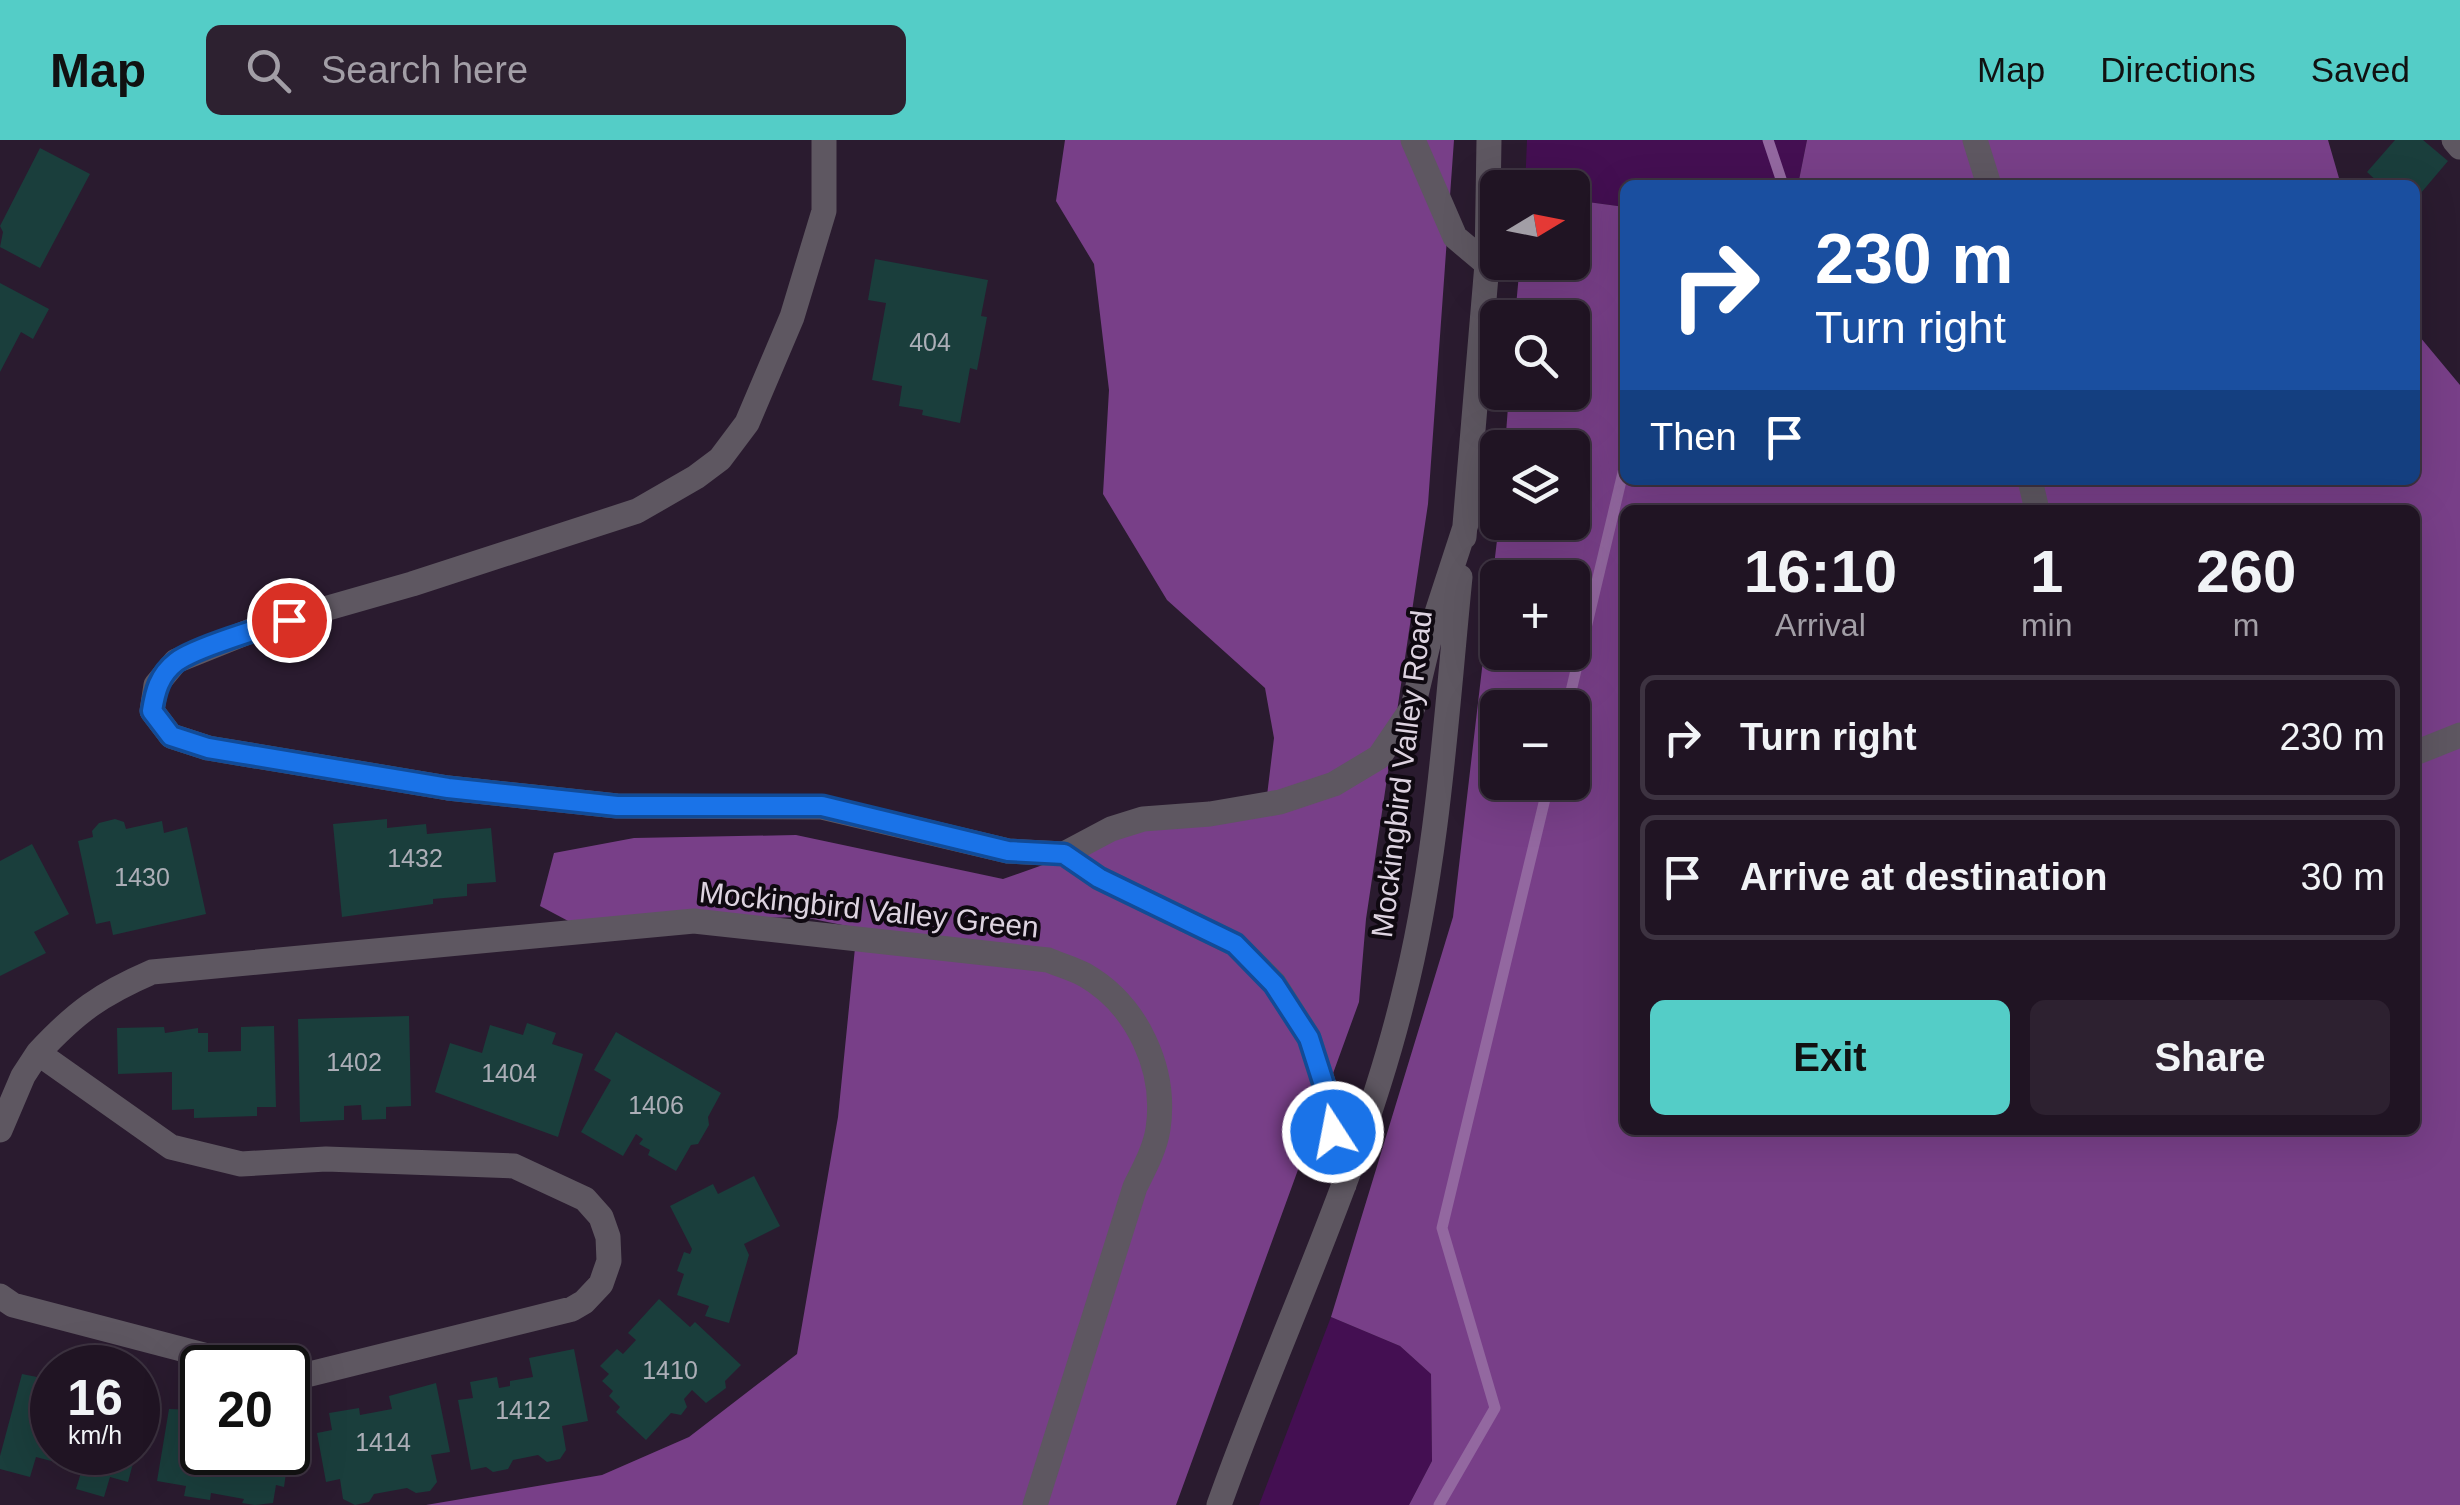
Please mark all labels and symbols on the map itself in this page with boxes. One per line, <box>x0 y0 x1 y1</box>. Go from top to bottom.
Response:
north arrow <box>1480 170 1590 280</box>
house number: 404 <box>909 328 951 356</box>
pin <box>247 578 332 663</box>
street label: Mockingbird Valley Road <box>1365 608 1438 940</box>
house number: 1432 <box>387 844 443 872</box>
house number: 1430 <box>114 863 170 891</box>
street label: Mockingbird Valley Green <box>698 875 1040 944</box>
house number: 1402 <box>326 1048 382 1076</box>
house number: 1404 <box>481 1059 537 1087</box>
position arrow <box>1281 1080 1385 1184</box>
house number: 1406 <box>628 1091 684 1119</box>
speed limit sign: 20 <box>180 1345 310 1475</box>
house number: 1410 <box>642 1356 698 1384</box>
house number: 1412 <box>495 1396 551 1424</box>
house number: 1414 <box>355 1428 411 1456</box>

